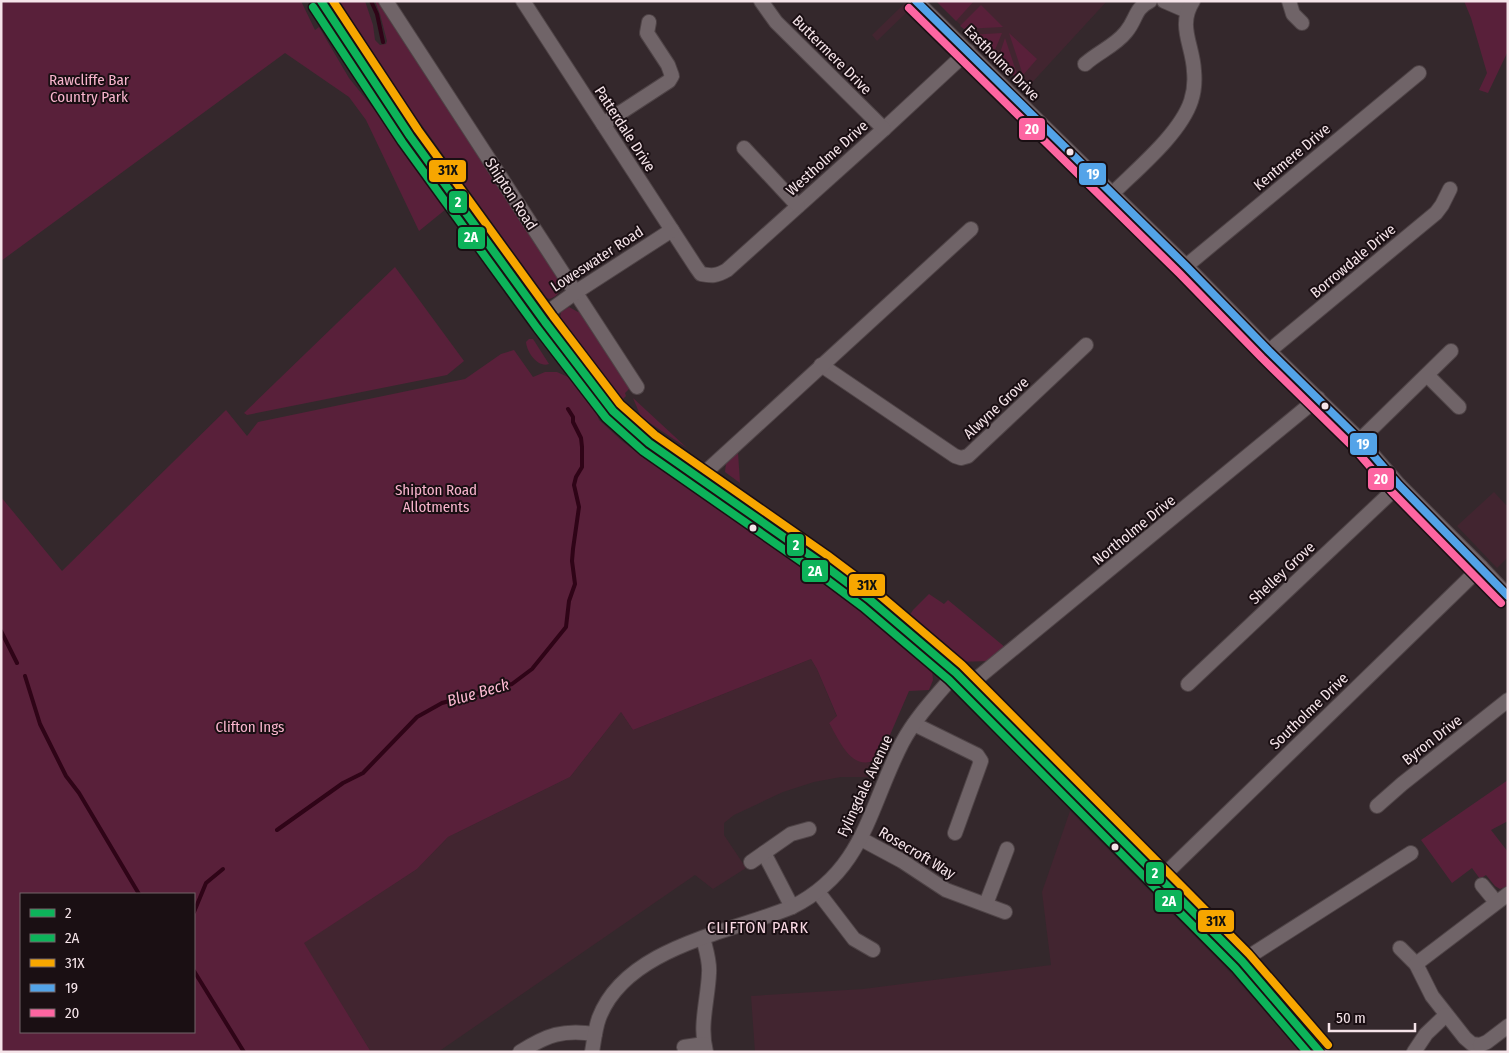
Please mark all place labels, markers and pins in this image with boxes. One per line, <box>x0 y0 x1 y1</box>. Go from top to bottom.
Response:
unlabelled marker <box>1065 147 1075 157</box>
unlabelled marker <box>1320 401 1330 411</box>
unlabelled marker <box>748 523 758 533</box>
unlabelled marker <box>1110 842 1120 852</box>

